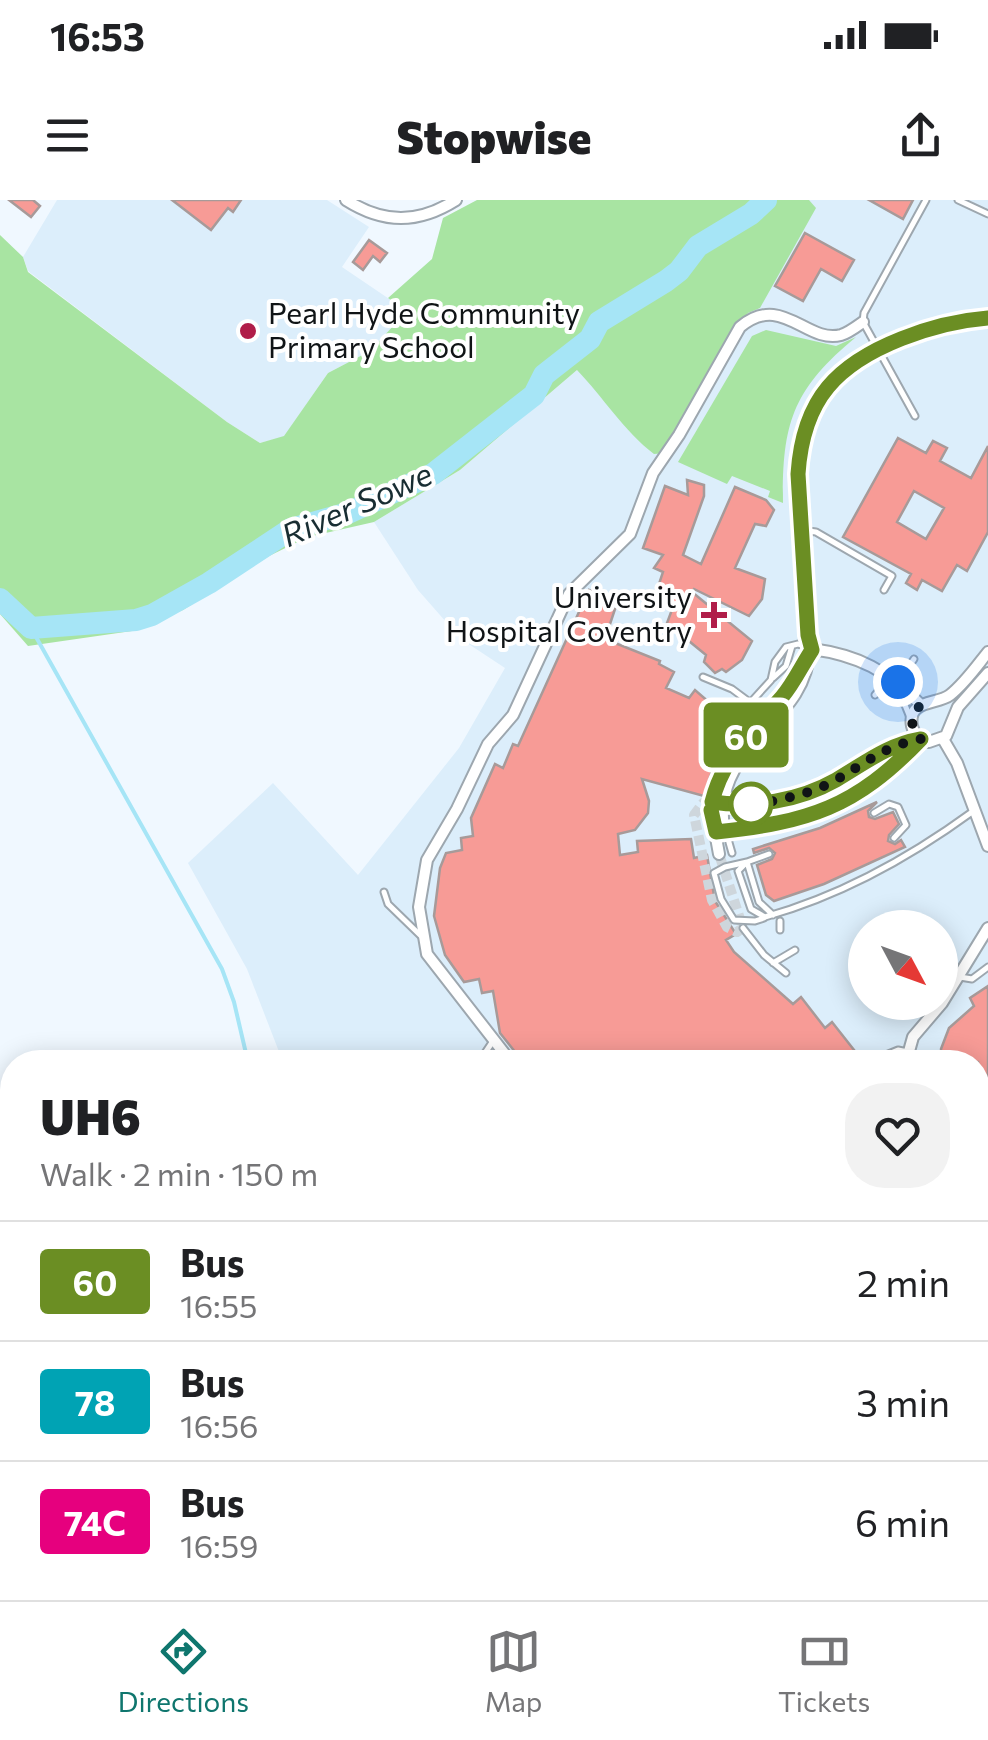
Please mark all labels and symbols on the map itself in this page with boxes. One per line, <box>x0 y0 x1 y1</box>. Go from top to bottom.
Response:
place label: Pearl Hyde Community Primary School <box>268 293 580 364</box>
marker: Pearl Hyde Community Primary School <box>237 320 259 342</box>
water label: River Sowe <box>275 452 438 554</box>
place label: University Hospital Coventry <box>446 577 692 648</box>
marker: University Hospital Coventry <box>701 602 727 628</box>
your location <box>873 657 923 707</box>
line badge: 60 <box>701 702 791 768</box>
unlabelled marker <box>730 783 772 825</box>
north arrow <box>848 910 958 1020</box>

